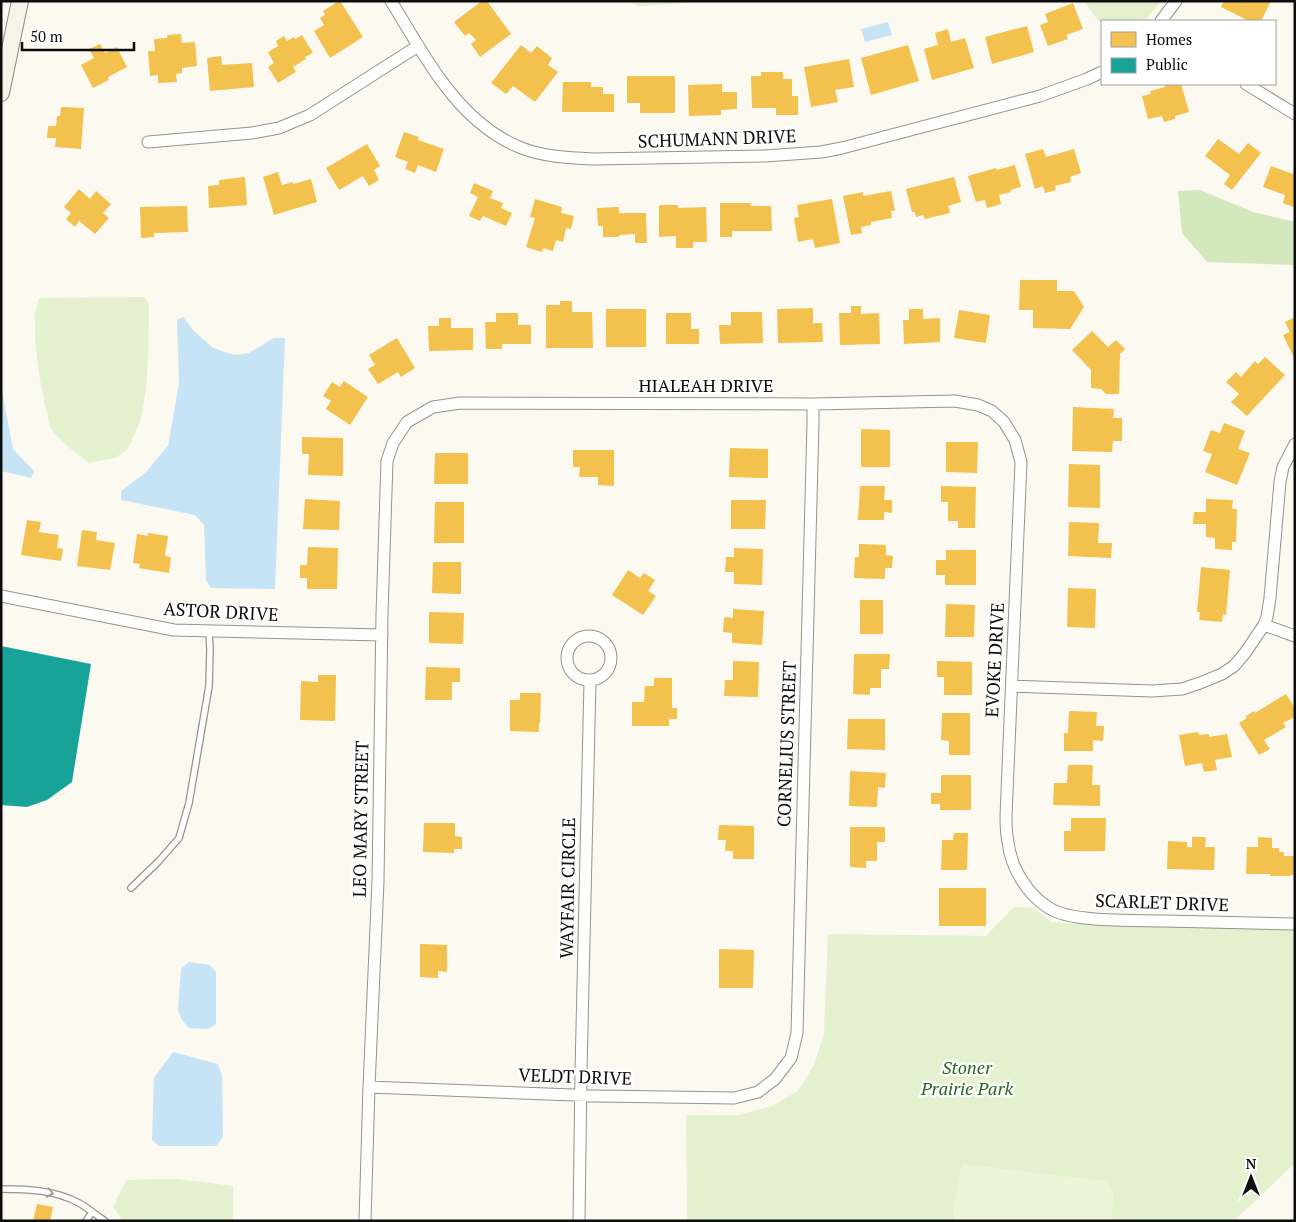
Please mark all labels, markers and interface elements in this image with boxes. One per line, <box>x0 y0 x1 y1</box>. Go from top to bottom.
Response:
scale bar <box>22 20 135 52</box>
legend <box>1101 20 1276 85</box>
text: 50 m <box>30 26 63 46</box>
text: Homes <box>1146 29 1192 49</box>
text: Public <box>1146 54 1188 74</box>
street label: SCHUMANN DRIVE <box>637 123 797 153</box>
street label: HIALEAH DRIVE <box>638 373 774 397</box>
street label: ASTOR DRIVE <box>163 596 279 626</box>
street label: EVOKE DRIVE <box>979 602 1009 718</box>
street label: CORNELIUS STREET <box>771 660 801 827</box>
street label: LEO MARY STREET <box>347 740 373 897</box>
street label: WAYFAIR CIRCLE <box>554 817 580 959</box>
street label: SCARLET DRIVE <box>1095 888 1229 916</box>
park label: Stoner Prairie Park <box>920 1055 1013 1100</box>
street label: VELDT DRIVE <box>518 1062 632 1090</box>
north arrow <box>1226 1152 1276 1202</box>
text: N <box>1246 1154 1257 1173</box>
one-way arrow <box>45 1187 54 1197</box>

